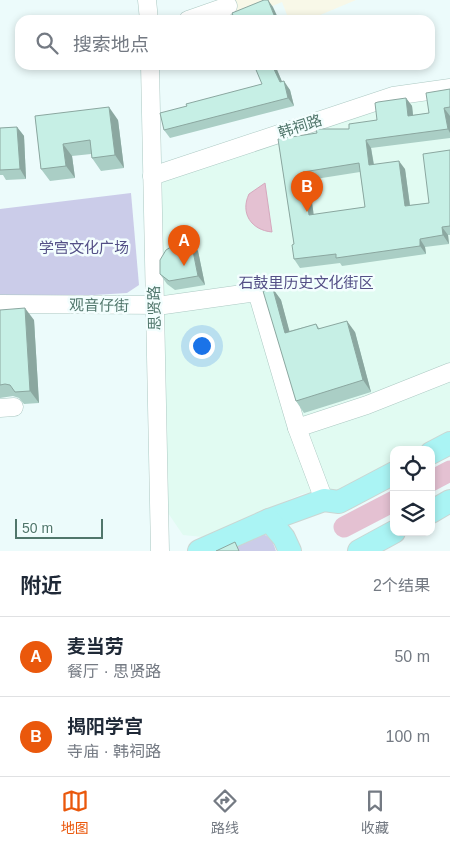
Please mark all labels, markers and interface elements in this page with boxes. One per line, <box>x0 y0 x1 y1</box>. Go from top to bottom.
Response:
search box <box>15 15 435 70</box>
icon: search <box>33 29 61 57</box>
text: 搜索地点 <box>73 34 149 55</box>
street label: 韩祠路 <box>276 111 324 141</box>
pin: B <box>291 171 323 212</box>
pin: A <box>168 225 200 266</box>
park label: 学宫文化广场 <box>39 239 129 256</box>
park label: 石鼓里历史文化街区 <box>238 274 374 291</box>
street label: 思贤路 <box>145 285 163 331</box>
street label: 观音仔街 <box>69 296 129 314</box>
your location <box>189 333 215 359</box>
map controls <box>390 446 435 536</box>
button: locate <box>390 446 435 491</box>
button: layers <box>390 491 435 536</box>
scale bar <box>15 516 102 539</box>
text: 50 m <box>22 520 53 536</box>
text: 附近 <box>20 574 62 597</box>
text: 2个结果 <box>373 577 430 594</box>
text: 麦当劳 <box>67 636 124 657</box>
text: A <box>30 648 42 665</box>
text: 50 m <box>394 648 430 665</box>
text: 餐厅 · 思贤路 <box>67 663 161 680</box>
text: 揭阳学宫 <box>67 716 143 737</box>
text: B <box>30 728 42 745</box>
text: 100 m <box>386 728 430 745</box>
text: 寺庙 · 韩祠路 <box>67 743 161 760</box>
tab: 地图 <box>61 787 89 837</box>
tab: 路线 <box>211 787 239 837</box>
tab: 收藏 <box>361 787 389 837</box>

